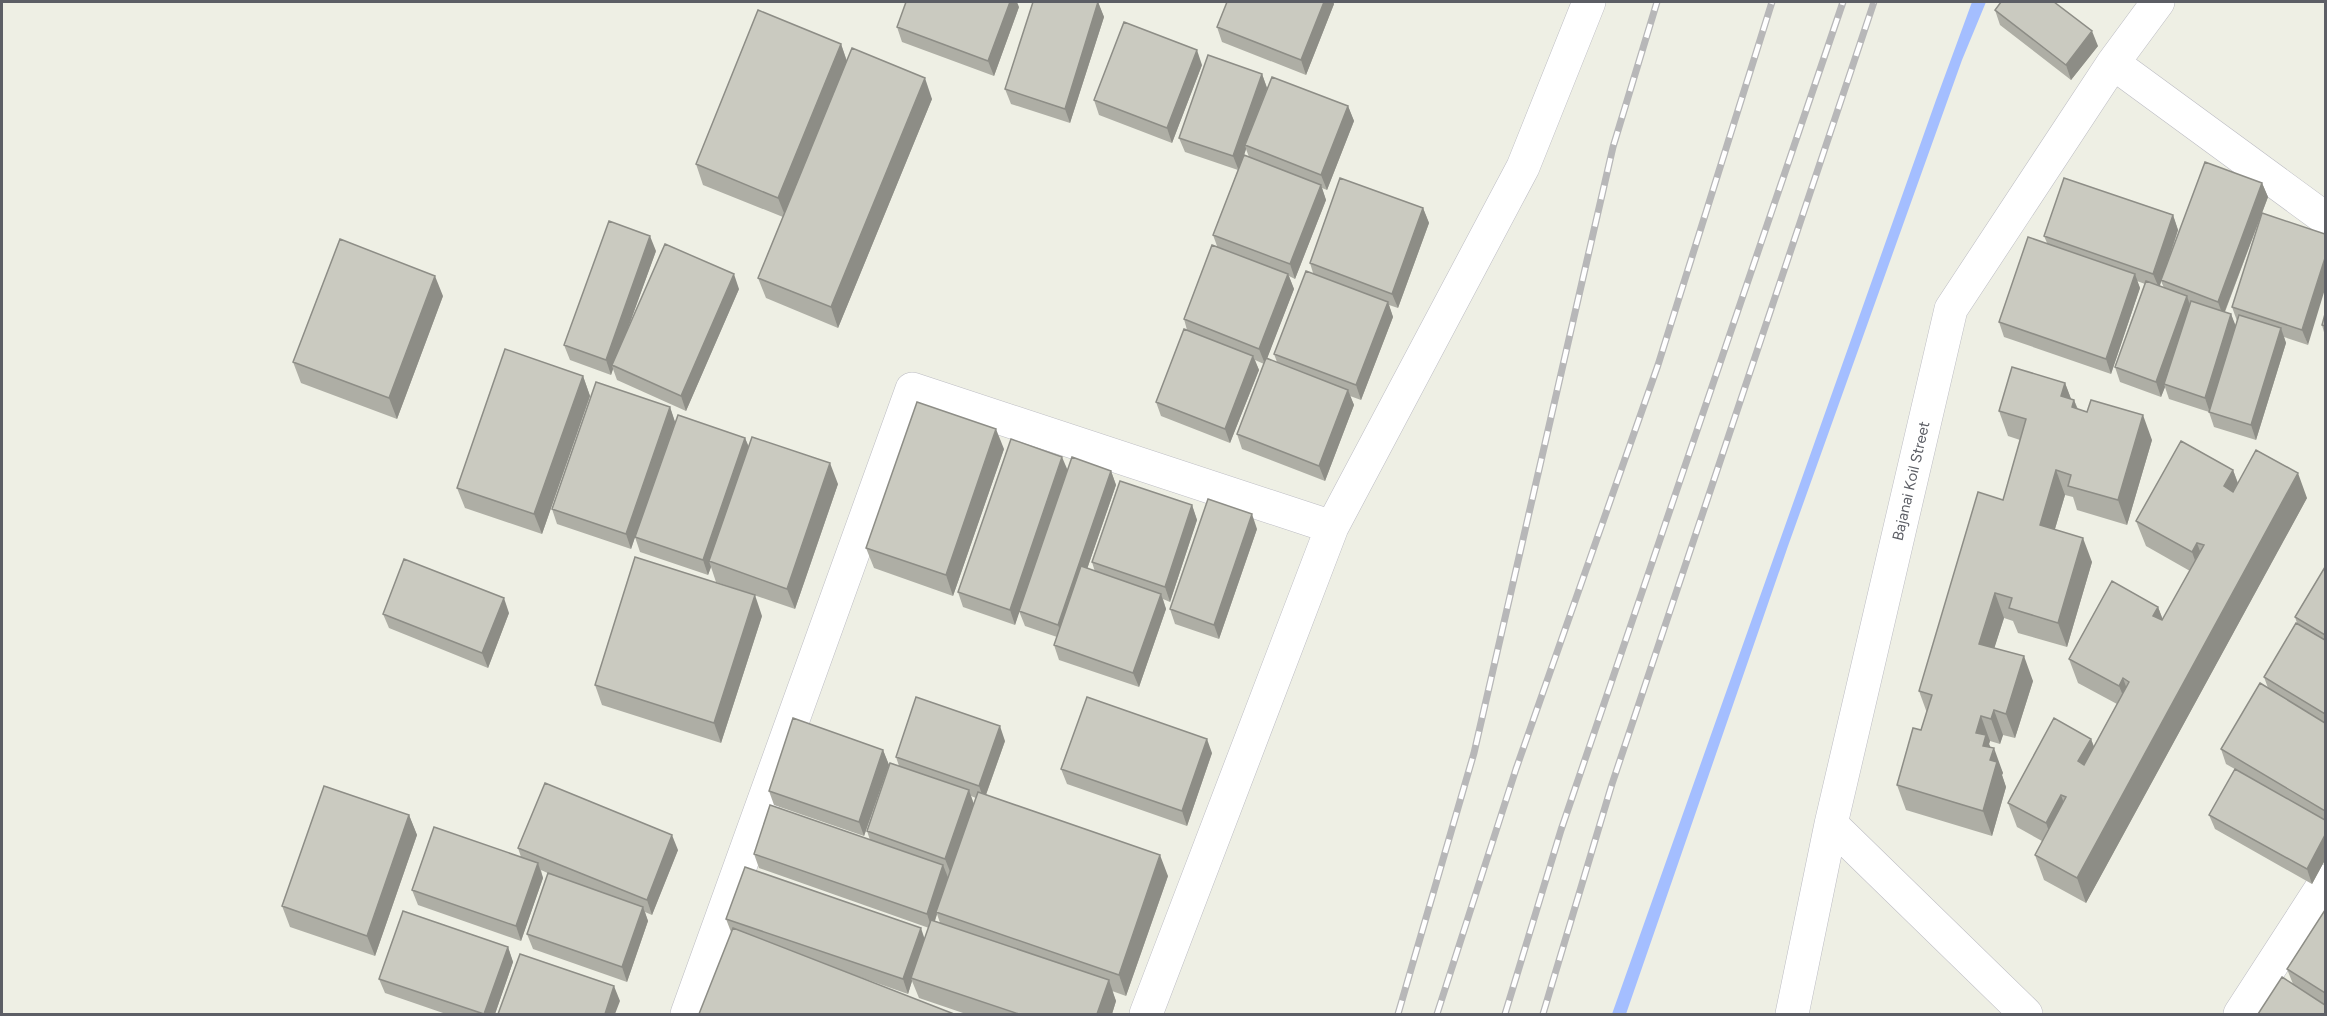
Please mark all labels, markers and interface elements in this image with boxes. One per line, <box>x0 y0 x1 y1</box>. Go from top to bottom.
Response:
street label: Bajanai Koil Street <box>1889 419 1934 542</box>

